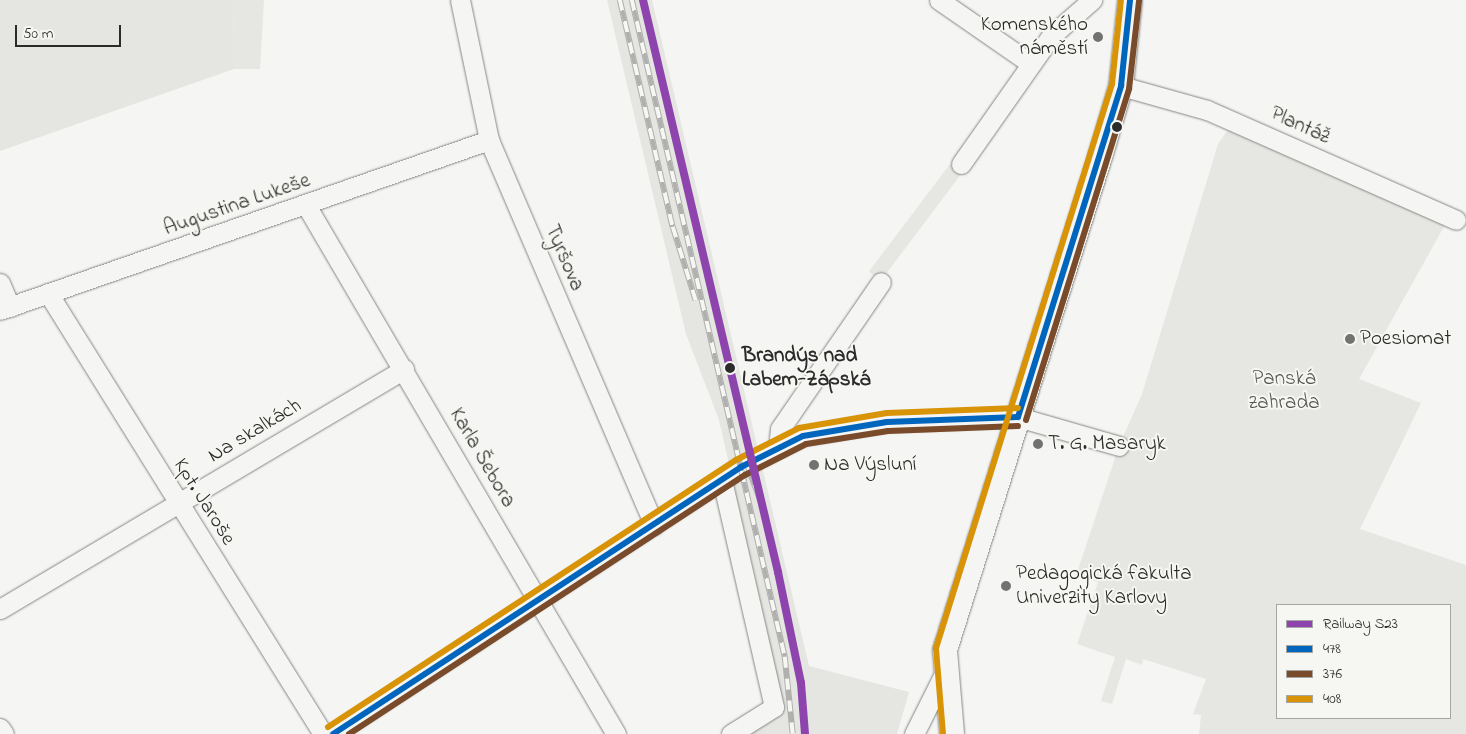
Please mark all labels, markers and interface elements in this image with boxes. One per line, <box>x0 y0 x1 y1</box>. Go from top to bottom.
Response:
place label: Komenského náměstí <box>981 12 1088 62</box>
scale bar <box>18 15 124 47</box>
text: 50 m <box>23 23 53 45</box>
marker: Komenského náměstí <box>1092 31 1104 43</box>
street label: Plantáž <box>1266 102 1334 150</box>
unlabelled marker <box>1112 122 1122 132</box>
street label: Augustina Lukeše <box>160 168 314 242</box>
street label: Tyršova <box>539 221 589 295</box>
place label: Poesiomat <box>1360 326 1451 352</box>
marker: Poesiomat <box>1344 333 1356 345</box>
place label: Brandýs nad Labem-Zápská <box>742 343 870 393</box>
marker: Brandýs nad Labem-Zápská <box>721 359 739 377</box>
park label: Panská zahrada <box>1248 366 1320 416</box>
street label: Na skalkách <box>204 393 306 469</box>
street label: Karla Šebora <box>443 404 521 512</box>
place label: T. G. Masaryk <box>1048 431 1166 457</box>
marker: T. G. Masaryk <box>1032 438 1044 450</box>
place label: Na Výsluní <box>824 452 917 478</box>
street label: Kpt. Jaroše <box>168 454 240 550</box>
marker: Na Výsluní <box>808 459 820 471</box>
place label: Pedagogická fakulta Univerzity Karlovy <box>1016 561 1192 611</box>
marker: Pedagogická fakulta Univerzity Karlovy <box>1000 580 1012 592</box>
legend <box>1276 604 1451 719</box>
text: Railway S23 <box>1323 613 1398 635</box>
text: 478 <box>1323 638 1341 660</box>
text: 376 <box>1323 663 1342 685</box>
text: 408 <box>1323 688 1341 710</box>

